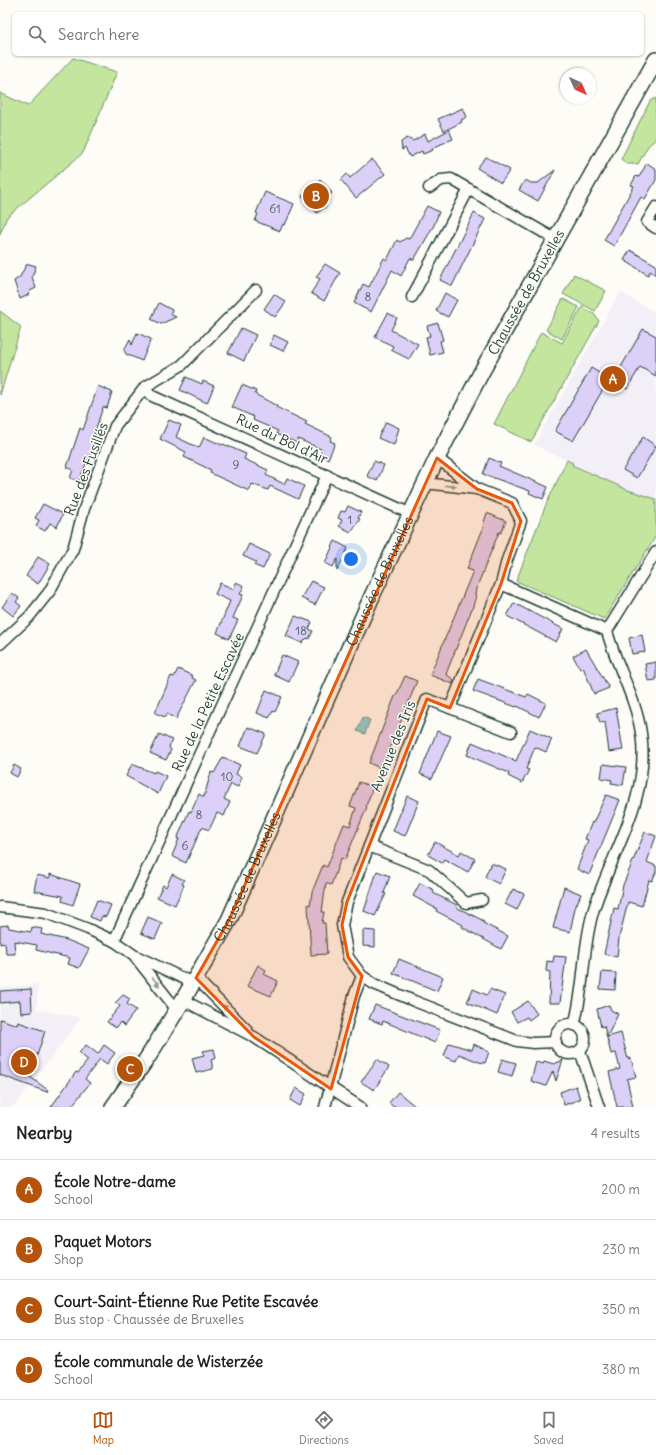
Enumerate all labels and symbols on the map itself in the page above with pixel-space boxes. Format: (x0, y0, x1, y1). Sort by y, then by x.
north arrow (560, 68, 596, 104)
pin: B (303, 181, 329, 211)
house number: 61 (269, 201, 281, 216)
street label: Chaussée de Bruxelles (484, 226, 568, 358)
house number: 8 (365, 289, 372, 304)
pin: A (600, 364, 626, 394)
street label: Rue du Bol d'Air (233, 410, 331, 468)
street label: Rue des Fusillés (60, 420, 112, 518)
house number: 9 (233, 457, 240, 472)
one-way arrow (444, 483, 457, 489)
house number: 1 (348, 512, 352, 527)
street label: Chaussée de Bruxelles (342, 513, 417, 649)
your location (341, 549, 361, 569)
house number: 18 (295, 623, 307, 638)
street label: Rue de la Petite Escavée (168, 630, 248, 774)
street label: Avenue des Iris (367, 698, 419, 794)
house number: 10 (221, 769, 233, 784)
house number: 8 (196, 807, 203, 822)
street label: Chaussée de Bruxelles (209, 809, 285, 945)
house number: 6 (182, 838, 189, 853)
one-way arrow (151, 977, 160, 988)
one-way arrow (222, 1004, 232, 1014)
pin: D (11, 1047, 37, 1077)
pin: C (117, 1054, 143, 1084)

